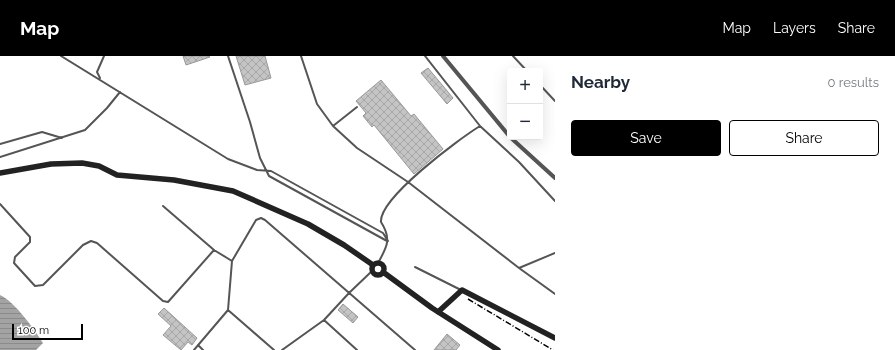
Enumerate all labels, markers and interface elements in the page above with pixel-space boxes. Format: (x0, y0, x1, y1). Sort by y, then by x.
text: Map (20, 17, 59, 39)
text: Map (723, 20, 751, 36)
text: Layers (773, 20, 816, 36)
text: Share (838, 20, 875, 36)
map controls (507, 68, 543, 140)
button: + (507, 68, 543, 104)
text: Nearby (571, 72, 630, 92)
text: 0 results (828, 75, 879, 90)
button: − (507, 104, 543, 140)
button: Save (571, 120, 721, 156)
button: Share (729, 120, 879, 156)
scale bar (12, 322, 83, 341)
text: 100 m (18, 324, 49, 337)

